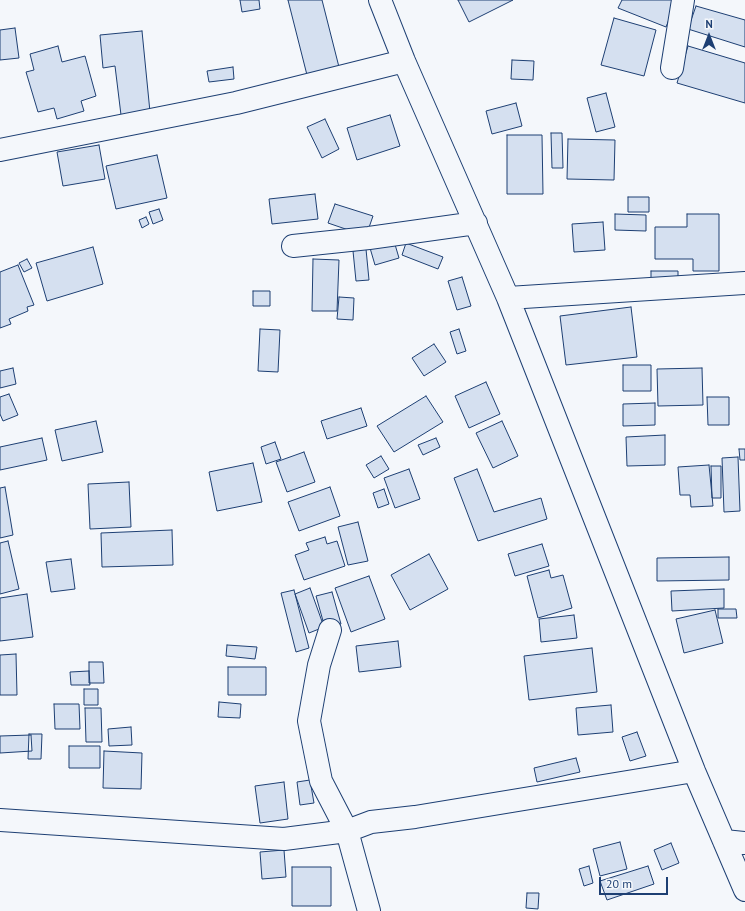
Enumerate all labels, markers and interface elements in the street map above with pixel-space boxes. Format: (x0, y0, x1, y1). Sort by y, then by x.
north arrow (689, 16, 729, 56)
text: N (705, 17, 713, 31)
scale bar (601, 869, 670, 895)
text: 20 m (606, 876, 632, 891)

